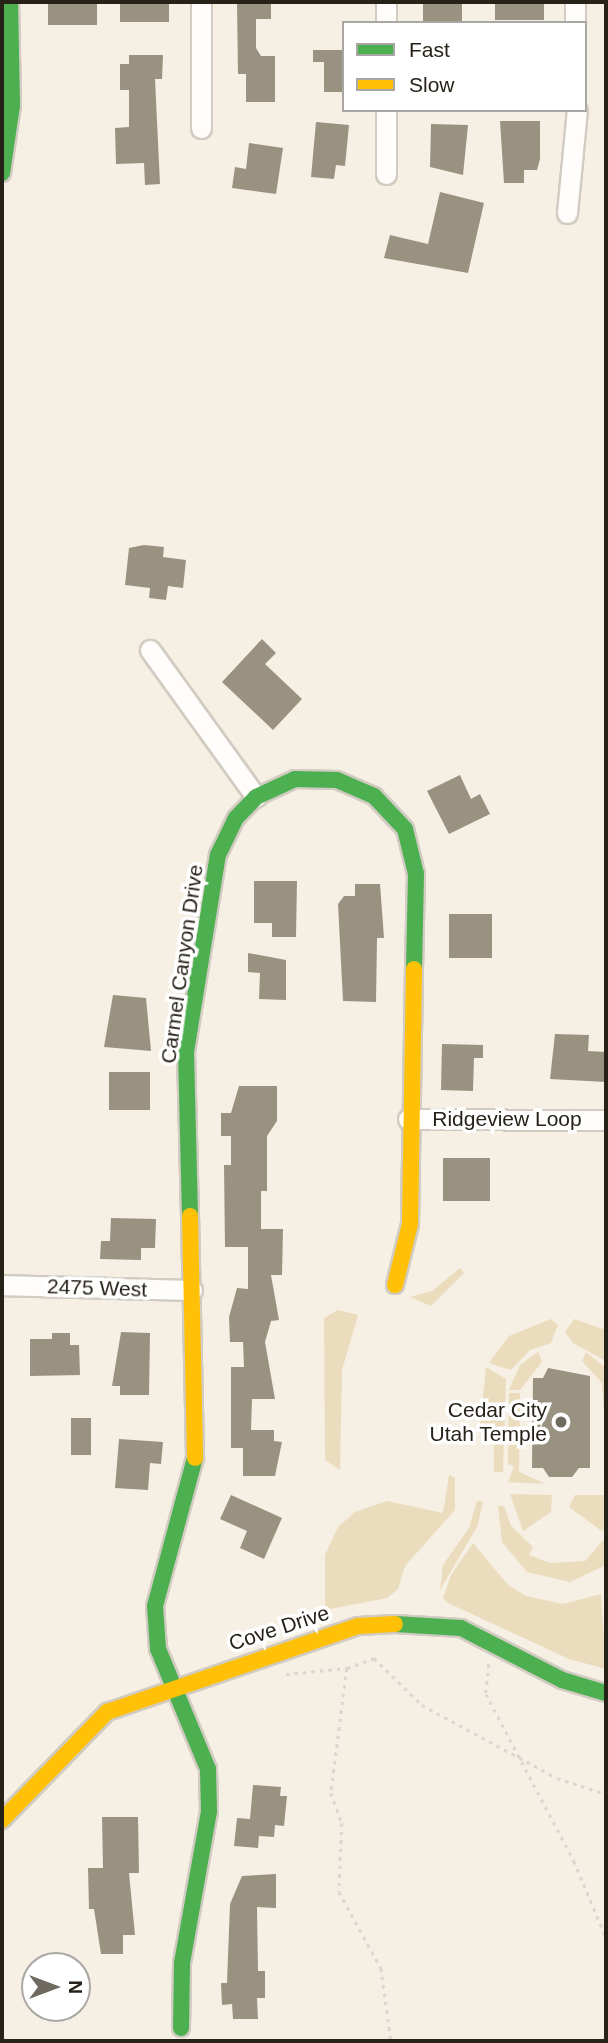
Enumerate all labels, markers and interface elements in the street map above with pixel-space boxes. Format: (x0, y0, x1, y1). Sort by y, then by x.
legend (342, 21, 587, 112)
text: Fast (409, 38, 450, 61)
text: Slow (409, 73, 455, 96)
street label: Carmel Canyon Drive (156, 863, 208, 1065)
street label: Ridgeview Loop (432, 1106, 582, 1132)
street label: 2475 West (47, 1274, 147, 1302)
place label: Cedar City Utah Temple (429, 1397, 547, 1447)
marker: Cedar City Utah Temple (553, 1414, 569, 1430)
street label: Cove Drive (226, 1600, 332, 1656)
north arrow (21, 1952, 91, 2022)
text: N (65, 1980, 86, 1994)

